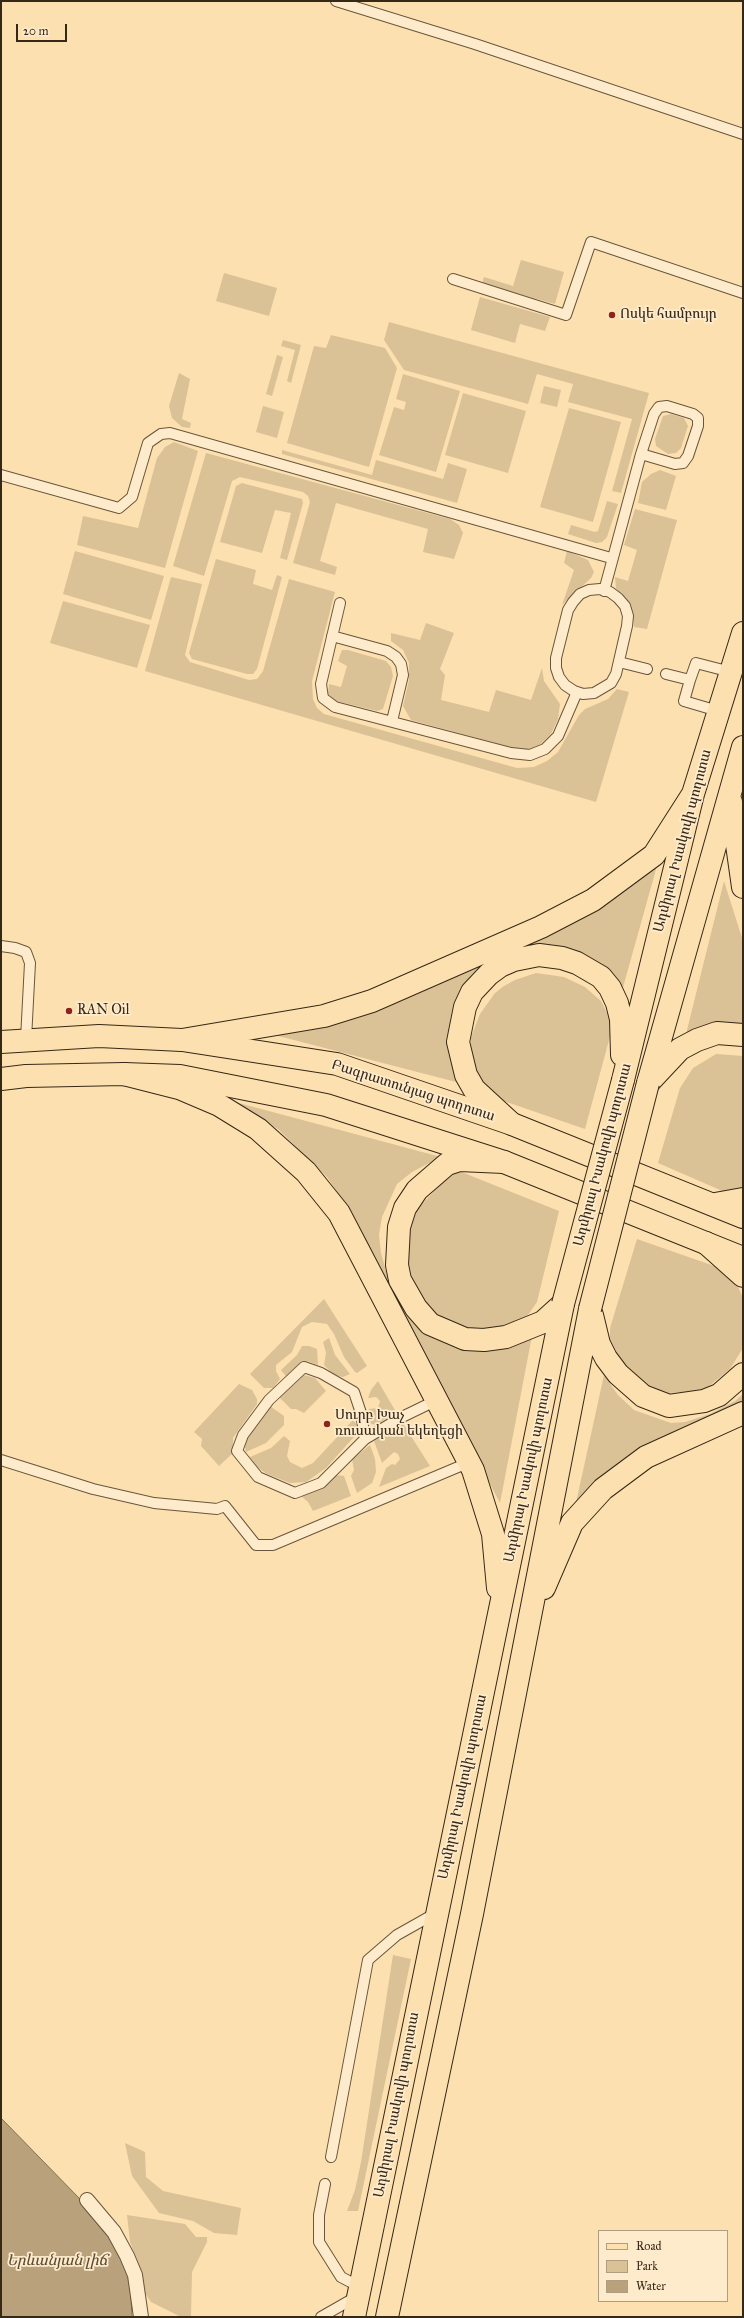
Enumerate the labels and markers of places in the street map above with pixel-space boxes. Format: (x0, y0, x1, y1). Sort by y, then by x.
place label: Ոսկե համբույր (620, 307, 717, 323)
marker: Ոսկե համբույր (607, 310, 617, 320)
place label: RAN Oil (77, 1003, 129, 1019)
marker: RAN Oil (64, 1006, 74, 1016)
place label: Սուրբ Խաչ ռուսական եկեղեցի (335, 1408, 463, 1440)
marker: Սուրբ Խաչ ռուսական եկեղեցի (322, 1419, 332, 1429)

